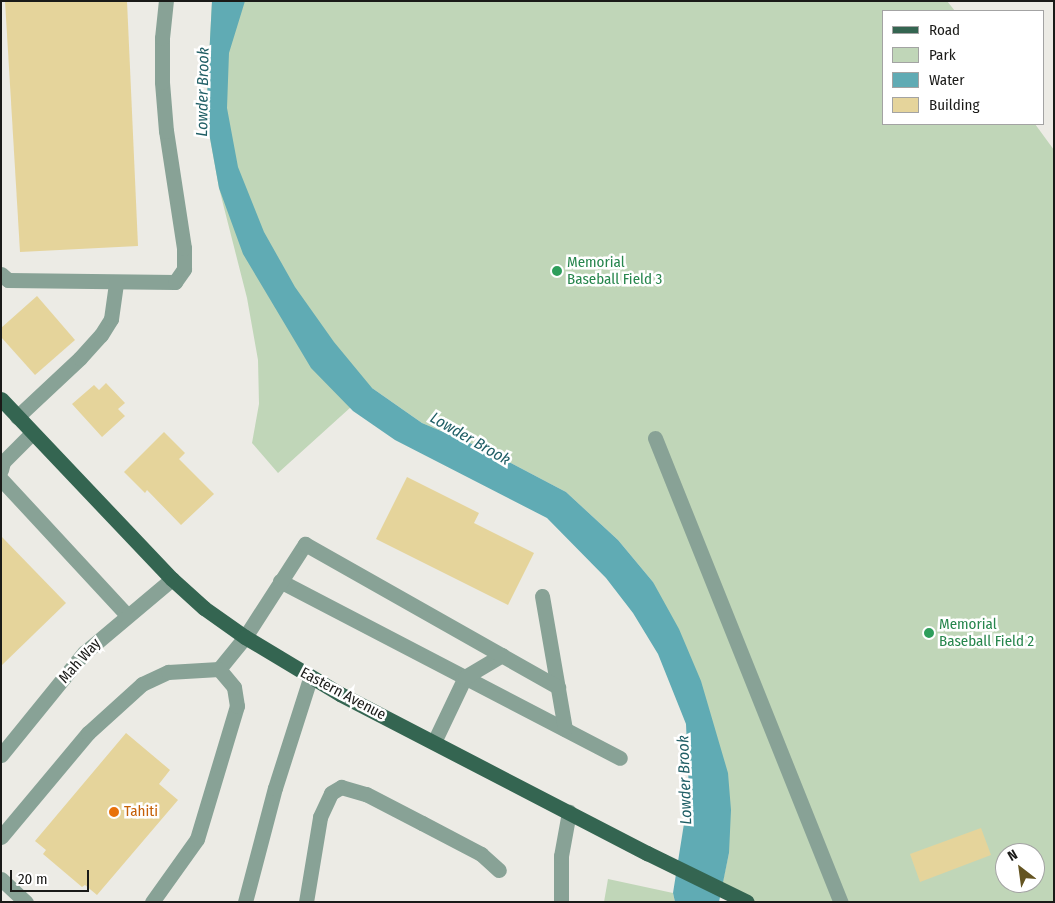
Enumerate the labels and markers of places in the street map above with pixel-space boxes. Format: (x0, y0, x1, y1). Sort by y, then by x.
place label: Memorial Baseball Field 3 (567, 253, 662, 288)
marker: Memorial Baseball Field 3 (551, 265, 563, 277)
place label: Memorial Baseball Field 2 (939, 615, 1034, 650)
marker: Memorial Baseball Field 2 (923, 627, 935, 639)
place label: Tahiti (124, 803, 158, 821)
marker: Tahiti (108, 806, 120, 818)

